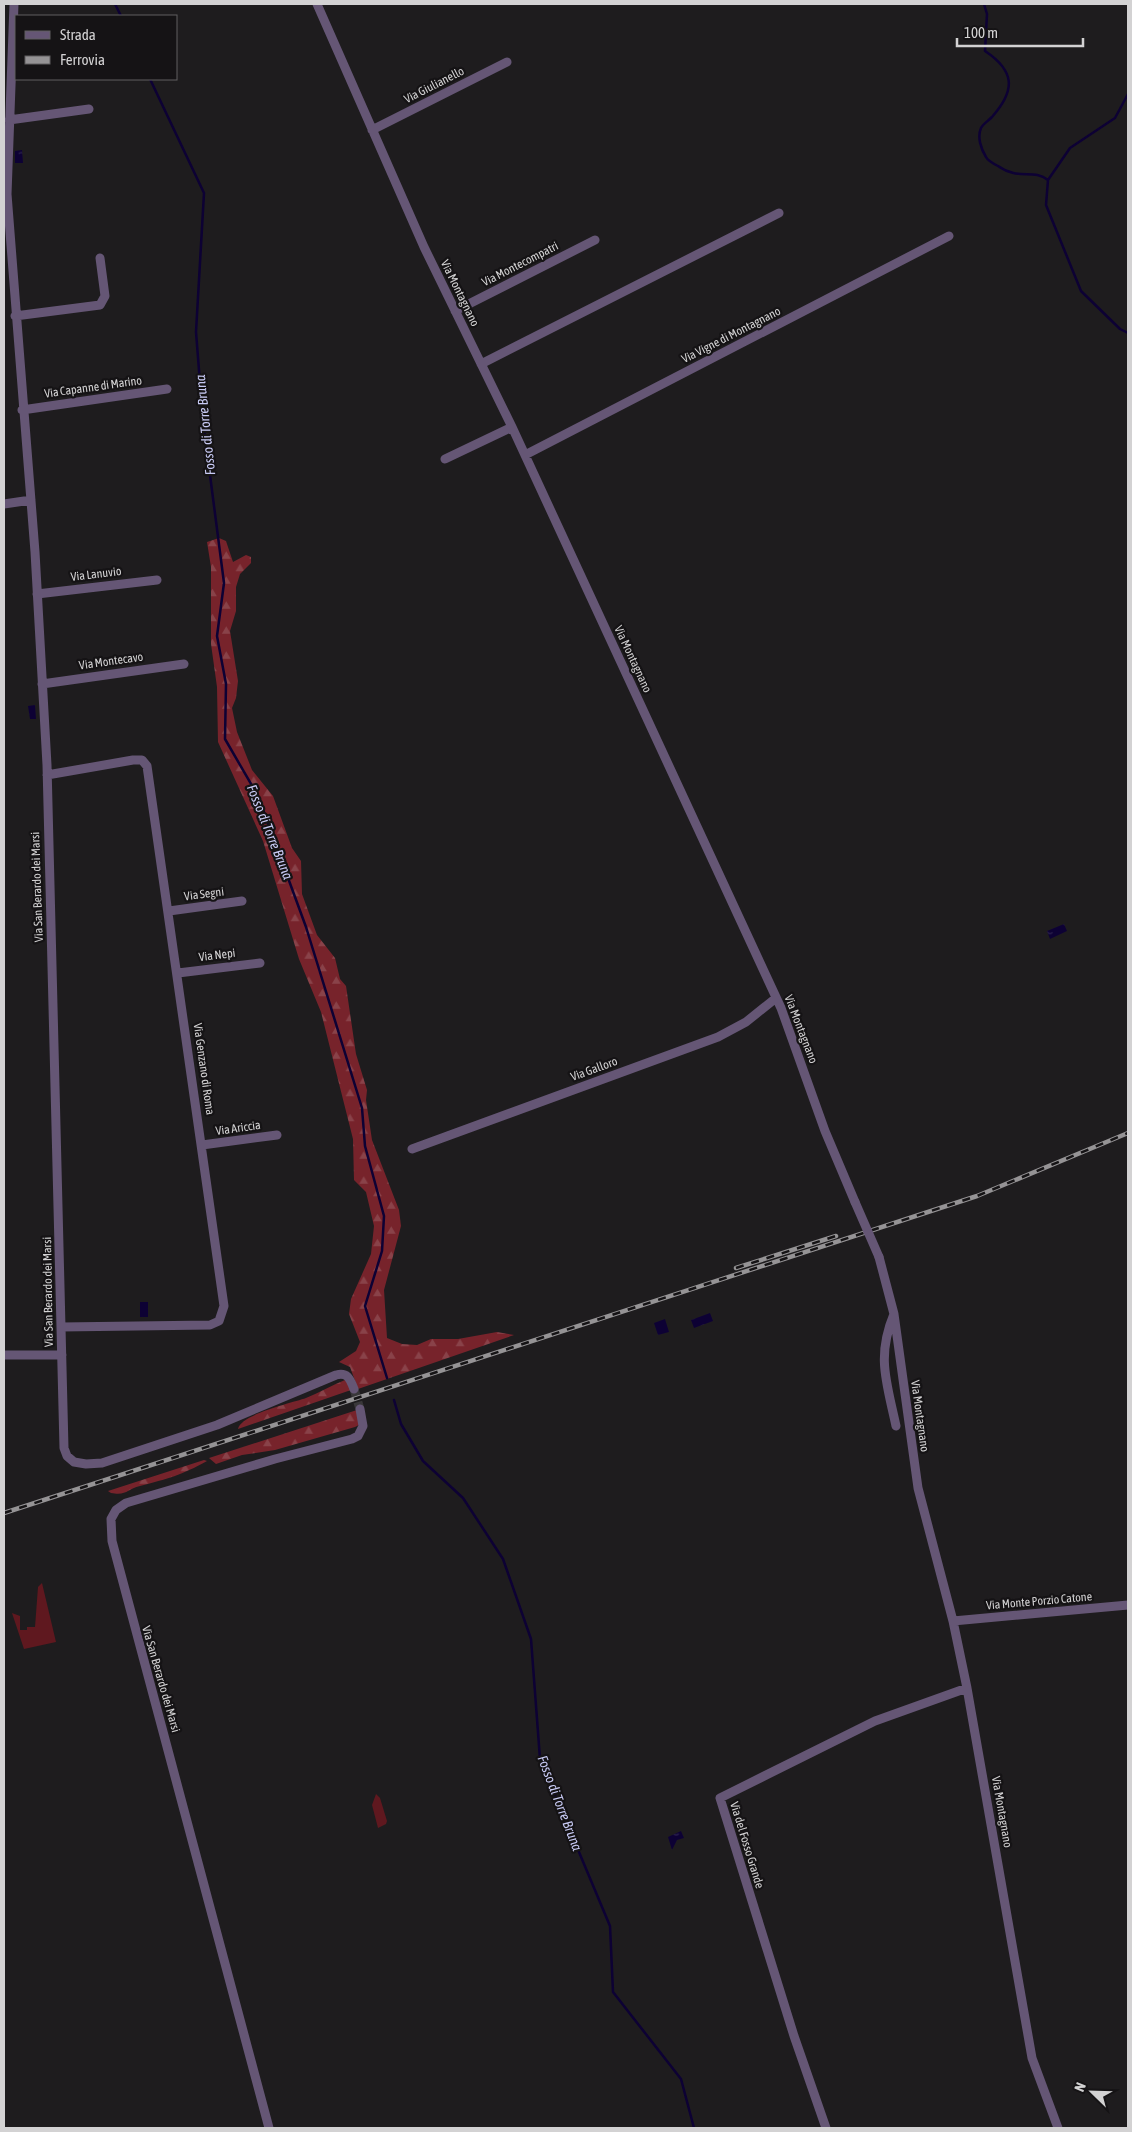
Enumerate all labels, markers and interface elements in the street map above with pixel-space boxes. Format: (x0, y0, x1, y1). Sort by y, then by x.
legend (15, 15, 178, 80)
scale bar (957, 15, 1083, 47)
text: 100 m (964, 24, 998, 41)
text: Strada (60, 26, 96, 43)
text: Ferrovia (60, 51, 105, 68)
street label: Via Giulianello (402, 64, 467, 106)
street label: Via Montecompatri (479, 239, 561, 289)
street label: Via Montagnano (438, 257, 482, 329)
street label: Via Vigne di Montagnano (679, 304, 783, 366)
street label: Via Capanne di Marino (43, 373, 143, 401)
water label: Fosso di Torre Bruna (192, 373, 218, 476)
street label: Via Lanuvio (70, 564, 123, 584)
street label: Via Montagnano (611, 623, 655, 695)
street label: Via Montecavo (78, 650, 144, 672)
water label: Fosso di Torre Bruna (244, 782, 297, 882)
street label: Via San Berardo dei Marsi (28, 832, 46, 942)
street label: Via Segni (183, 885, 225, 903)
street label: Via Nepi (198, 946, 236, 964)
street label: Via Montagnano (781, 993, 821, 1066)
street label: Via Genzano di Roma (191, 1022, 217, 1116)
street label: Via Galloro (569, 1054, 620, 1084)
street label: Via Ariccia (215, 1118, 261, 1138)
street label: Via San Berardo dei Marsi (40, 1237, 56, 1347)
street label: Via Montagnano (908, 1379, 932, 1453)
street label: Via Monte Porzio Catone (985, 1589, 1093, 1613)
street label: Via San Berardo dei Marsi (139, 1624, 183, 1734)
water label: Fosso di Torre Bruna (534, 1753, 586, 1853)
street label: Via Montagnano (989, 1775, 1015, 1849)
street label: Via del Fosso Grande (727, 1800, 767, 1890)
north arrow (1067, 2067, 1117, 2117)
text: N (1071, 2080, 1089, 2094)

